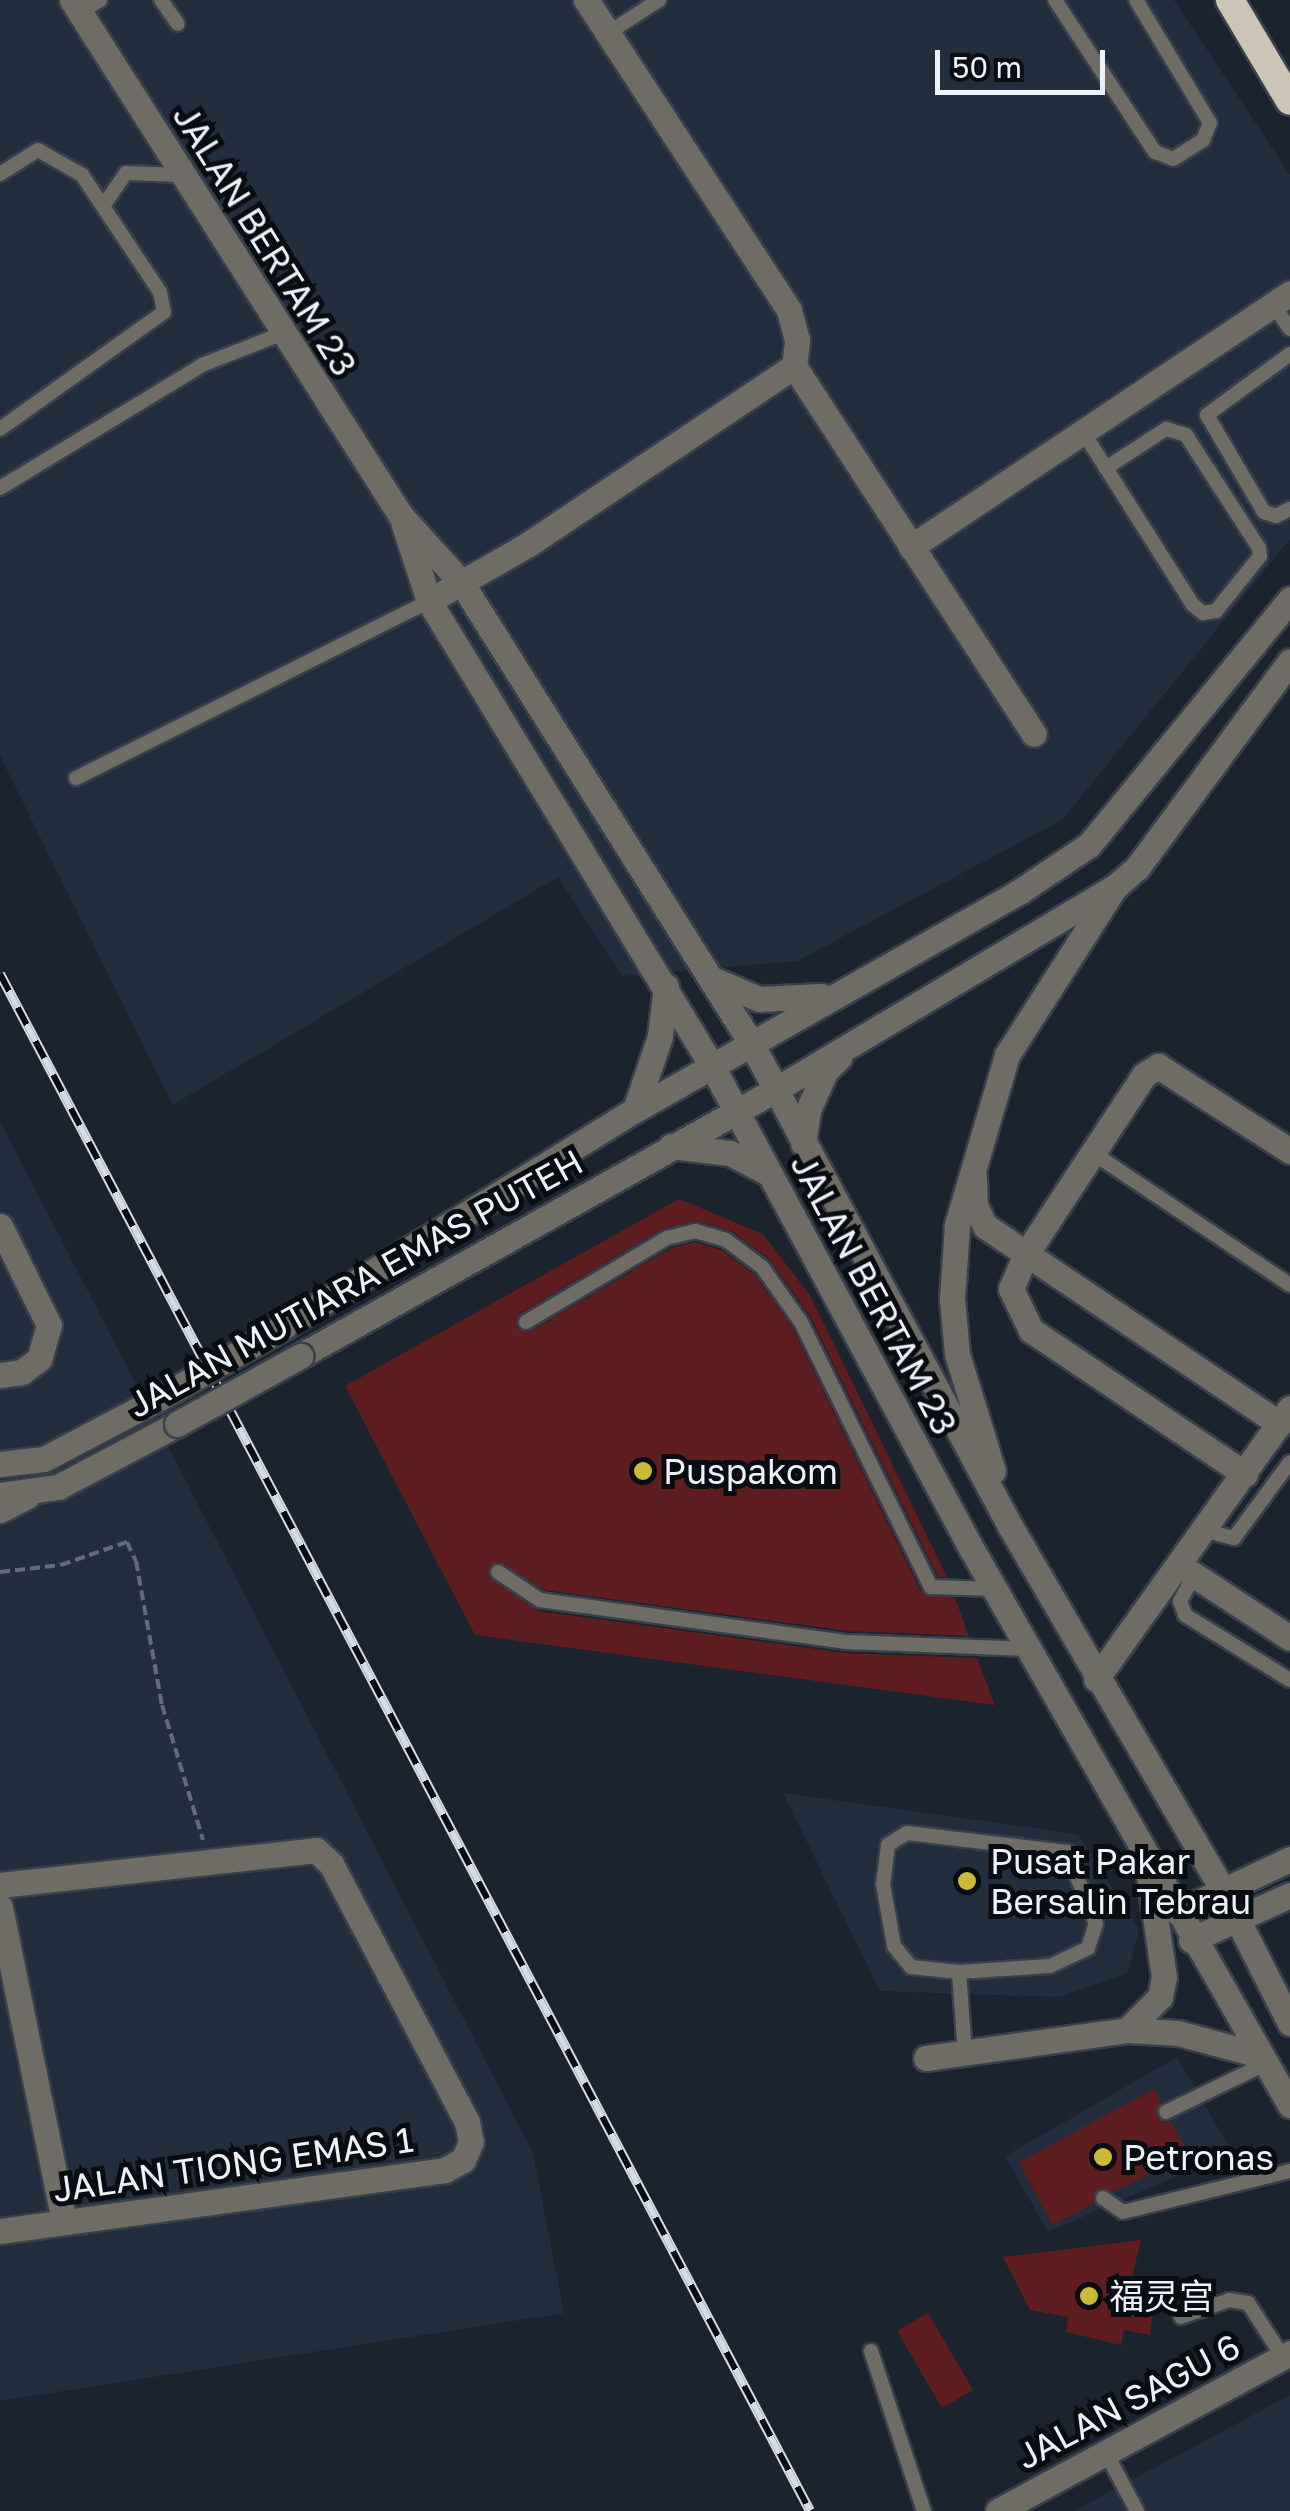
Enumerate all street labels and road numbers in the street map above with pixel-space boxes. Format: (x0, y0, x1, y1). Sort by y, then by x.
street label: JALAN BERTAM 23 (165, 97, 365, 383)
street label: JALAN MUTIARA EMAS PUTEH (120, 1140, 590, 1426)
street label: JALAN BERTAM 23 (782, 1146, 966, 1442)
street label: JALAN TIONG EMAS 1 (50, 2118, 416, 2210)
street label: JALAN SAGU 6 (1009, 2325, 1247, 2477)

